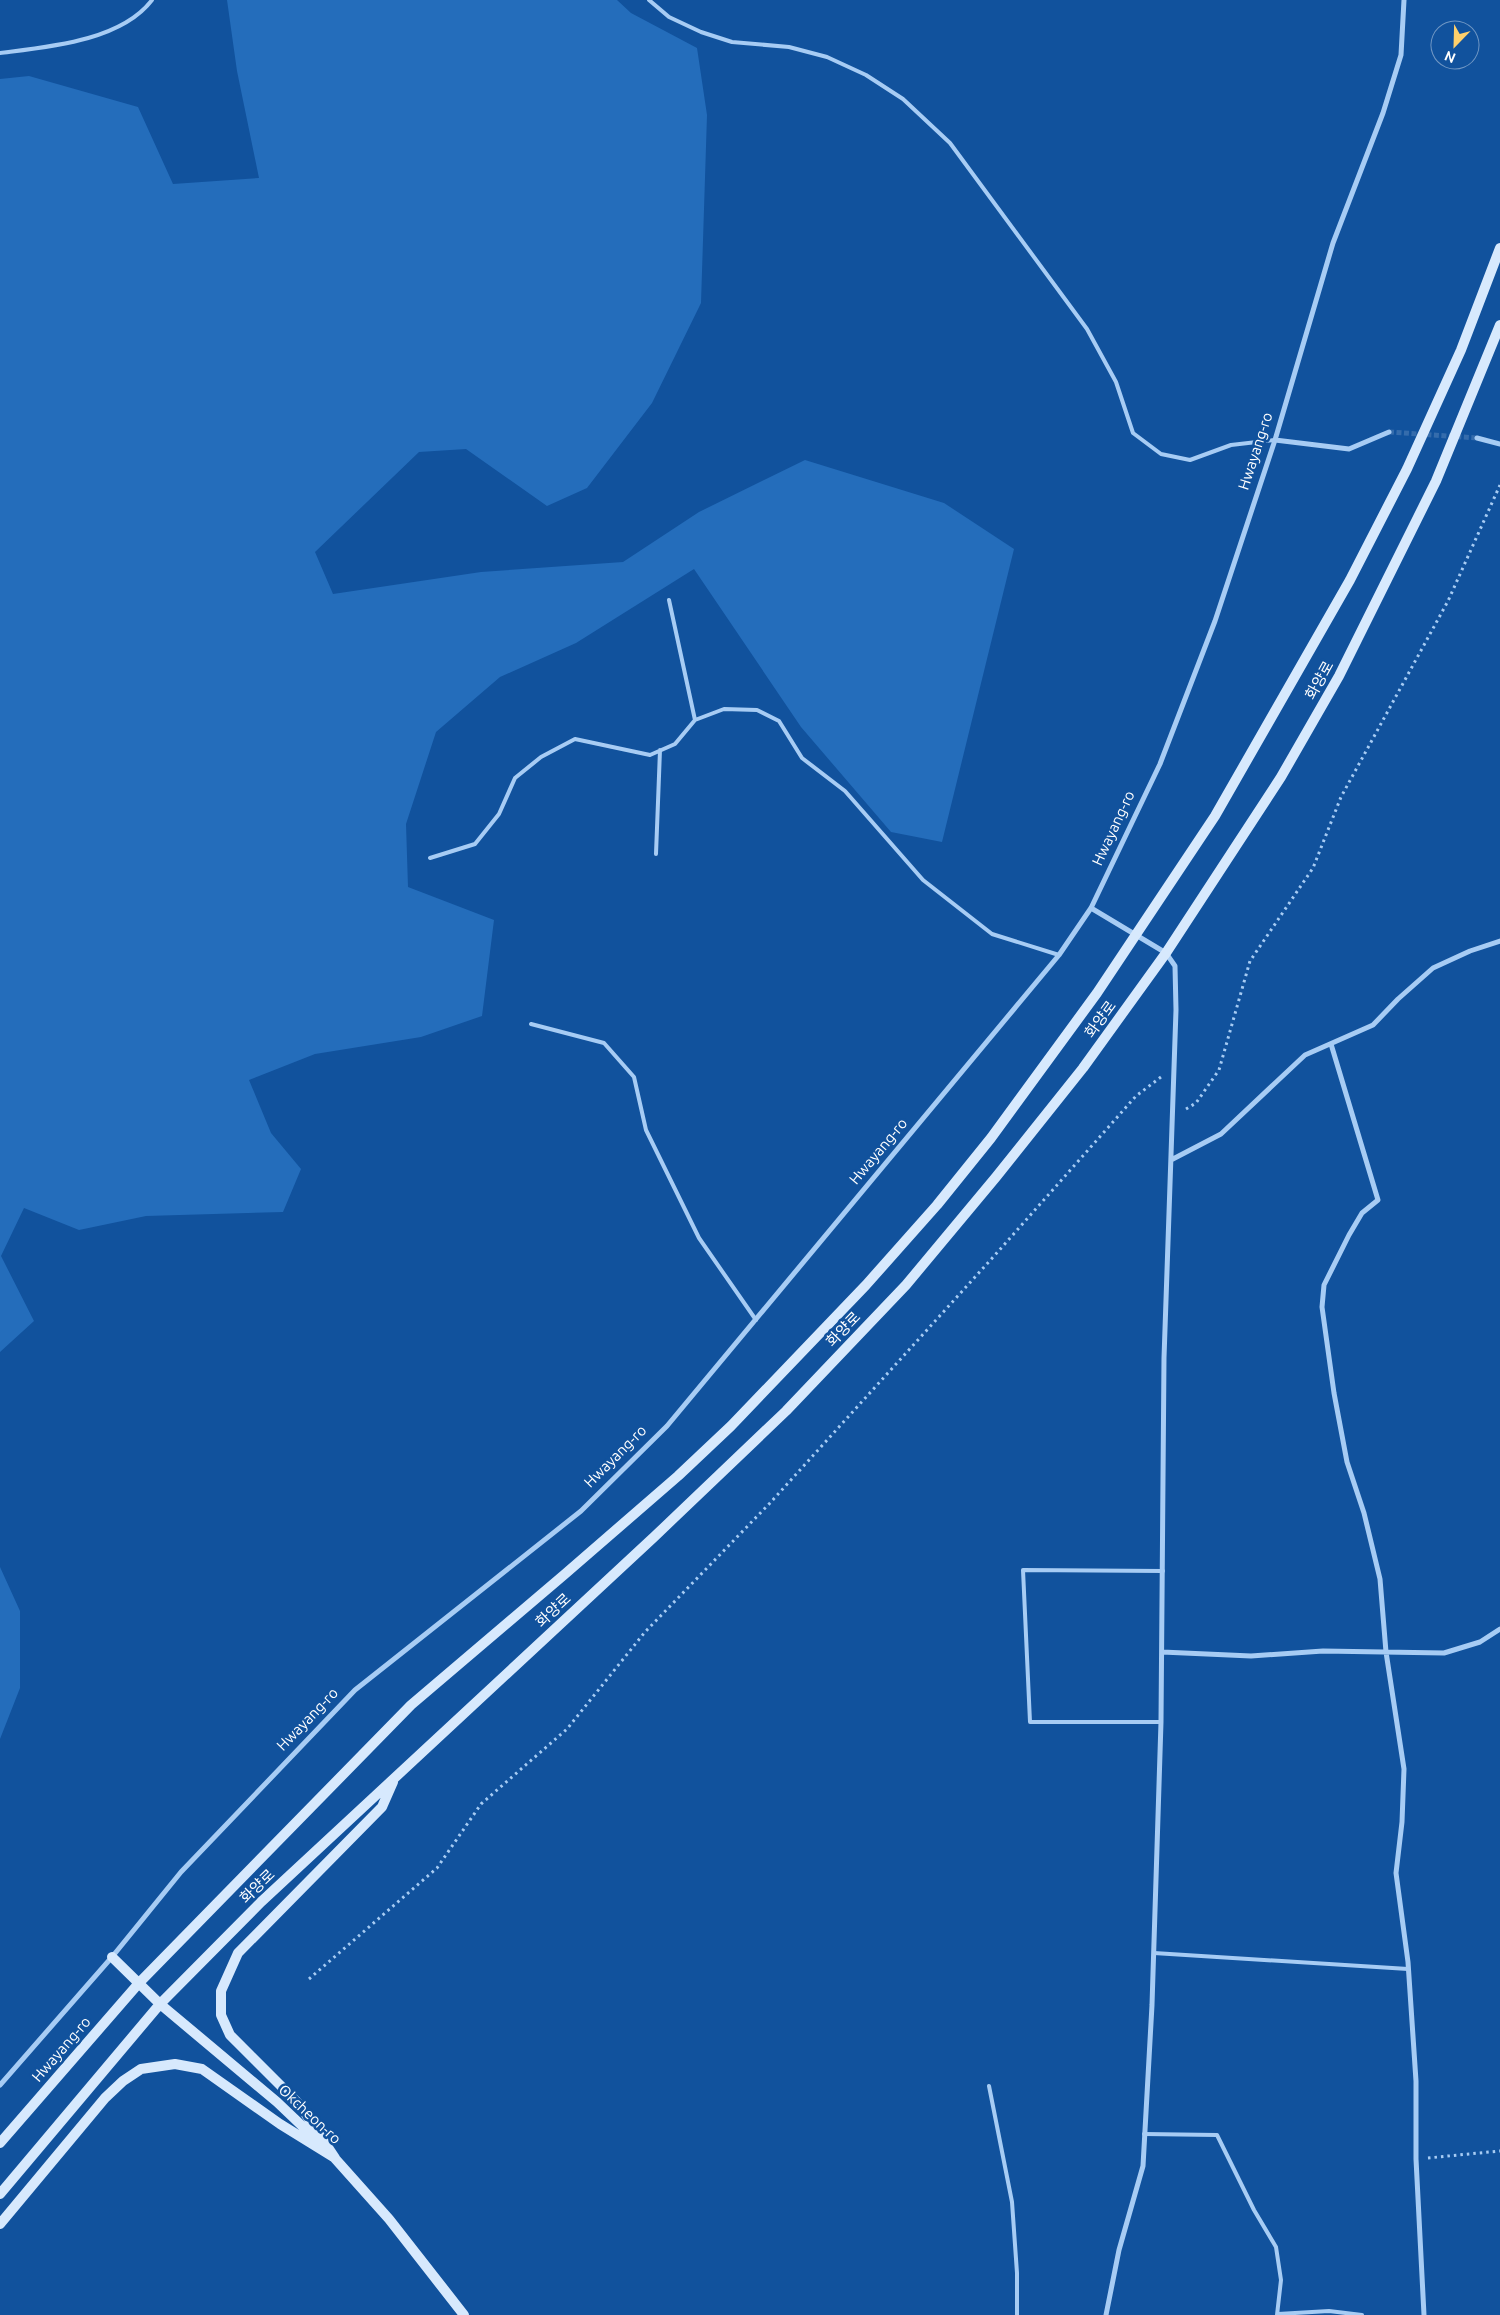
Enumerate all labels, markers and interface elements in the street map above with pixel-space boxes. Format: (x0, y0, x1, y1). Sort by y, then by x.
north arrow (1430, 20, 1480, 70)
text: N (1442, 48, 1458, 66)
street label: Hwayang-ro (1234, 410, 1276, 492)
street label: 화양로 (1302, 658, 1336, 702)
street label: Hwayang-ro (1088, 788, 1138, 868)
street label: 화양로 (1081, 997, 1119, 1041)
street label: Hwayang-ro (846, 1115, 910, 1187)
street label: 화양로 (823, 1308, 863, 1350)
street label: Hwayang-ro (580, 1421, 650, 1491)
street label: 화양로 (532, 1590, 574, 1630)
street label: Hwayang-ro (273, 1684, 341, 1754)
street label: 화양로 (236, 1866, 278, 1906)
street label: Hwayang-ro (28, 2013, 94, 2085)
street label: Okcheon-ro (275, 2081, 345, 2147)

